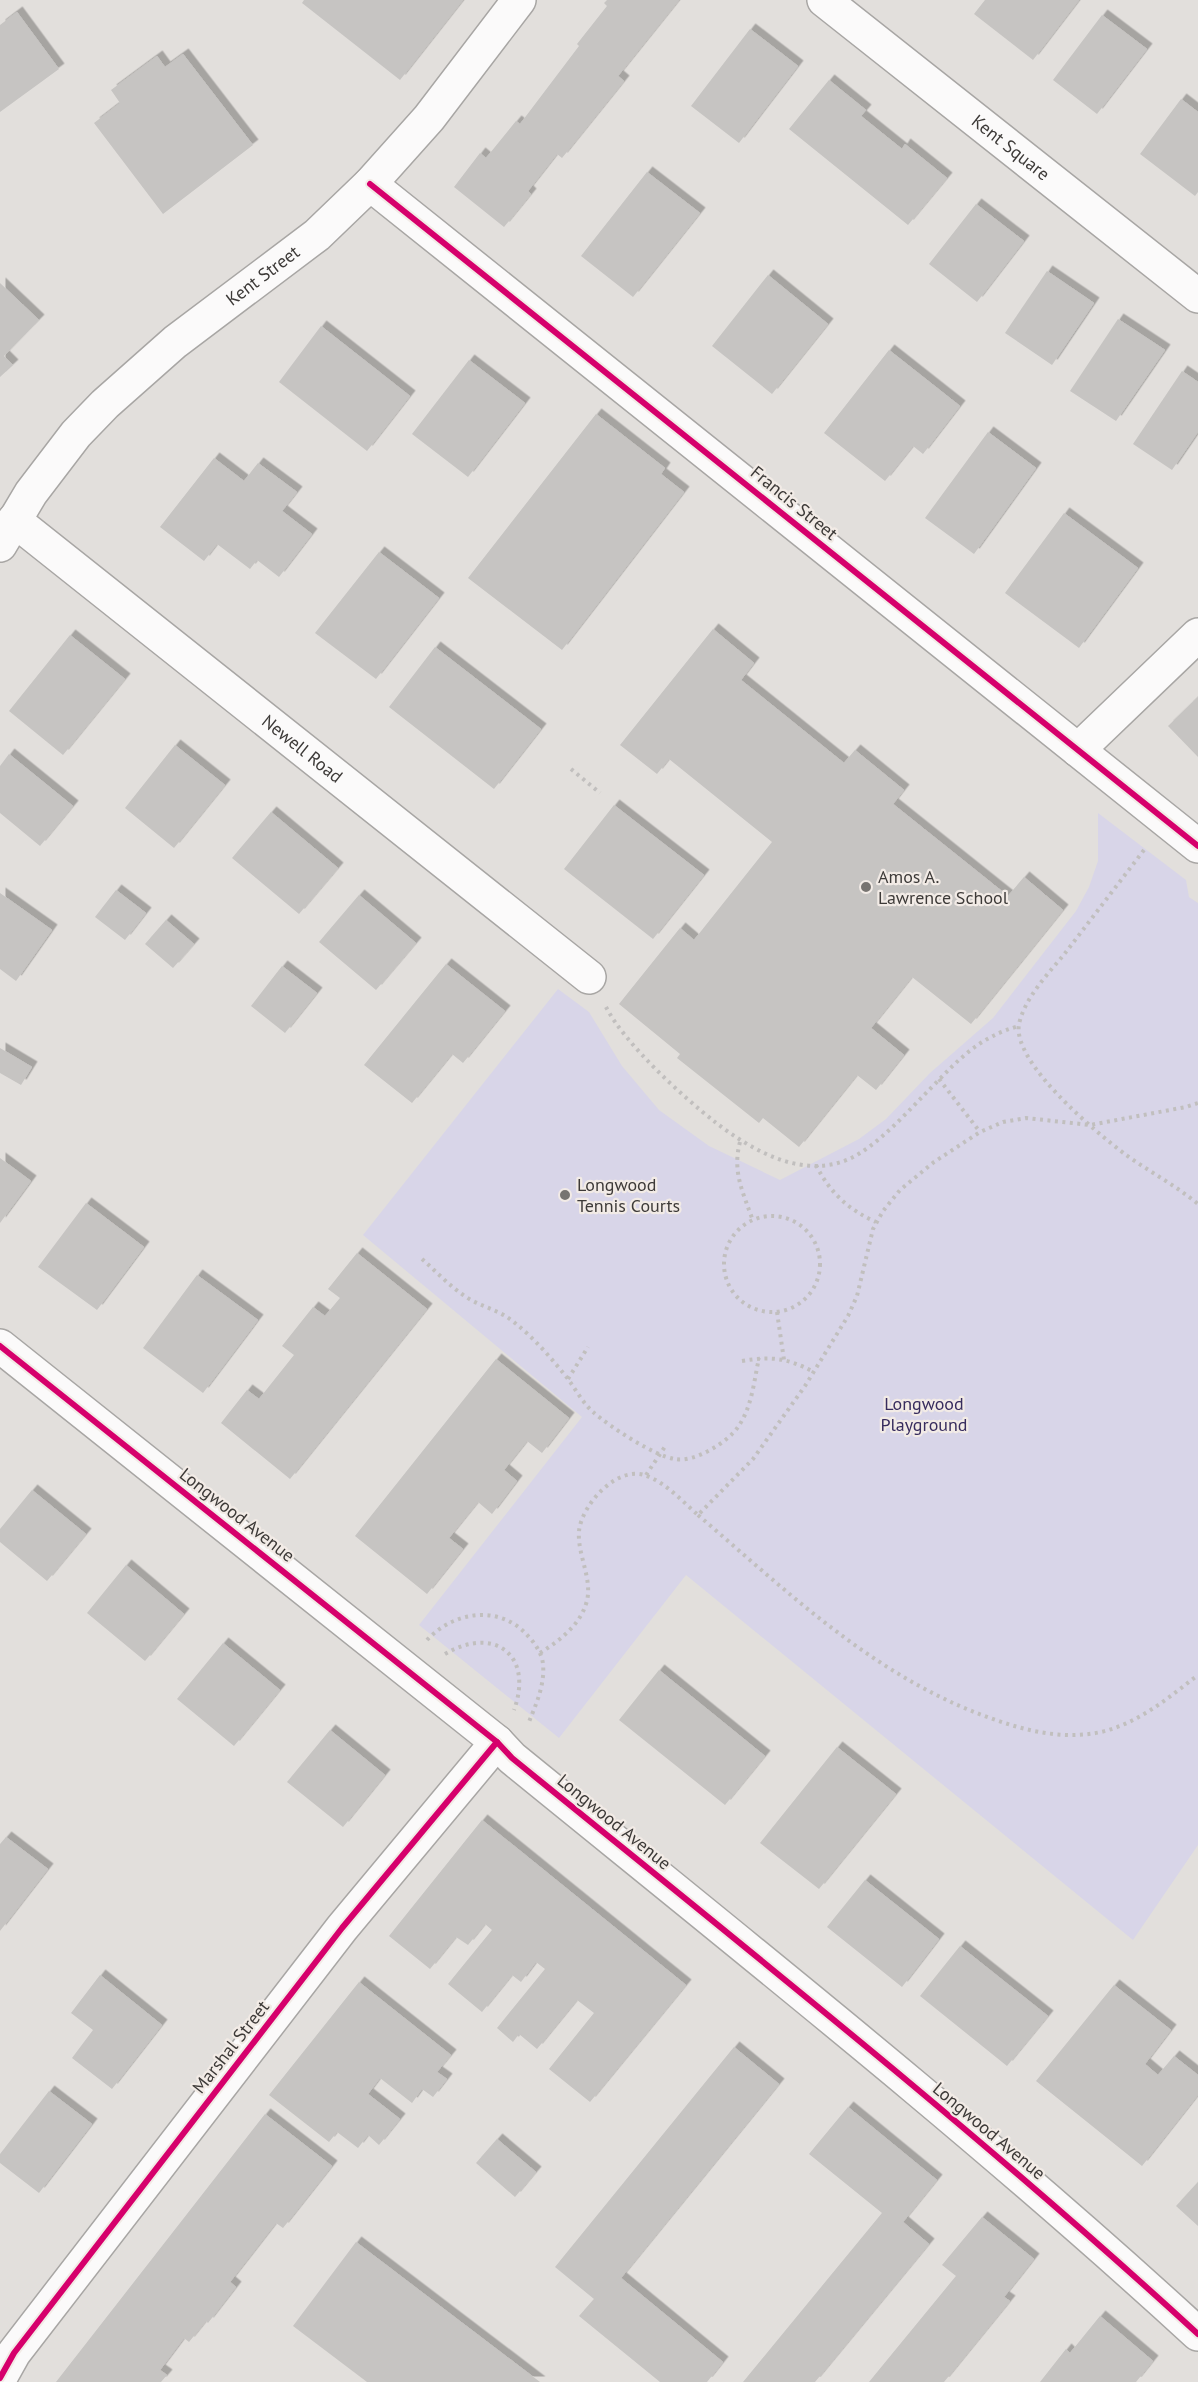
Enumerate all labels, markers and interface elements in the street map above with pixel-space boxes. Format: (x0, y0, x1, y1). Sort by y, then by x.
street label: Kent Square (967, 109, 1055, 185)
street label: Kent Street (221, 240, 304, 310)
street label: Francis Street (746, 460, 843, 545)
street label: Newell Road (257, 709, 347, 788)
place label: Amos A. Lawrence School (878, 865, 1009, 909)
marker: Amos A. Lawrence School (859, 880, 873, 894)
place label: Longwood Tennis Courts (577, 1173, 680, 1217)
marker: Longwood Tennis Courts (558, 1188, 572, 1202)
park label: Longwood Playground (880, 1392, 968, 1436)
street label: Longwood Avenue (175, 1462, 299, 1567)
street label: Longwood Avenue (553, 1769, 676, 1875)
street label: Marshal Street (187, 1996, 274, 2098)
street label: Longwood Avenue (928, 2077, 1050, 2184)

